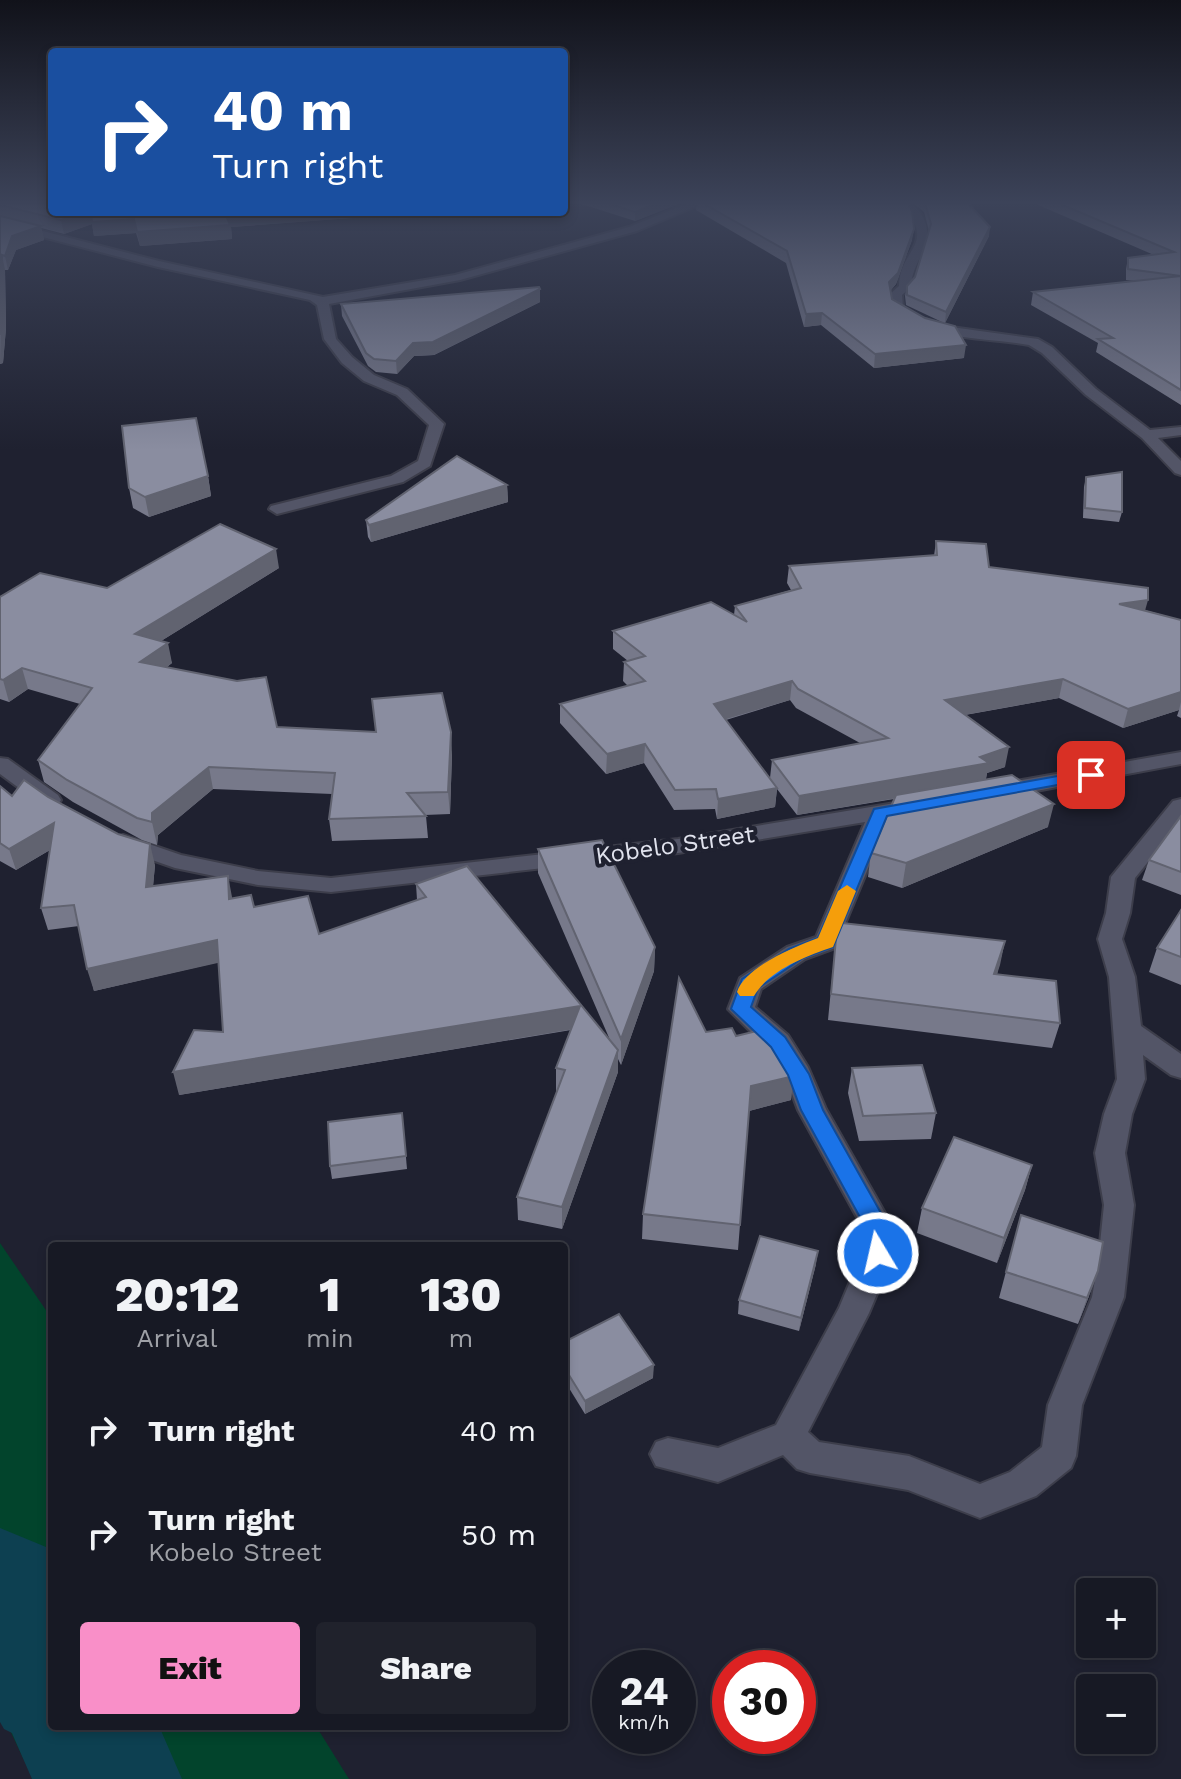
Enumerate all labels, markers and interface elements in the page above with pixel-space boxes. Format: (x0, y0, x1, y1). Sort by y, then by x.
text: 40 m (212, 78, 353, 144)
icon: right (80, 80, 184, 184)
text: Turn right (212, 145, 383, 187)
pin (1057, 741, 1125, 809)
icon: arrive (1069, 753, 1113, 797)
street label: Kobelo Street (594, 820, 756, 870)
position arrow (836, 1211, 920, 1295)
text: 20:12 (114, 1266, 239, 1323)
text: 1 (319, 1266, 341, 1323)
text: 130 (420, 1266, 502, 1323)
text: Arrival (136, 1323, 218, 1353)
text: min (306, 1323, 354, 1353)
text: m (448, 1323, 473, 1353)
icon: right (80, 1408, 124, 1452)
text: Turn right (148, 1413, 294, 1448)
text: 40 m (460, 1413, 536, 1448)
text: Turn right (148, 1502, 294, 1537)
icon: right (80, 1512, 124, 1556)
text: 50 m (461, 1517, 536, 1552)
text: Kobelo Street (148, 1537, 322, 1567)
map controls (1076, 1578, 1156, 1754)
button: + (1076, 1578, 1156, 1658)
button: Exit (80, 1622, 300, 1714)
button: Share (316, 1622, 536, 1714)
speed limit sign: 30 (712, 1650, 816, 1754)
text: 24 (619, 1668, 669, 1715)
button: − (1076, 1674, 1156, 1754)
text: km/h (618, 1710, 670, 1734)

